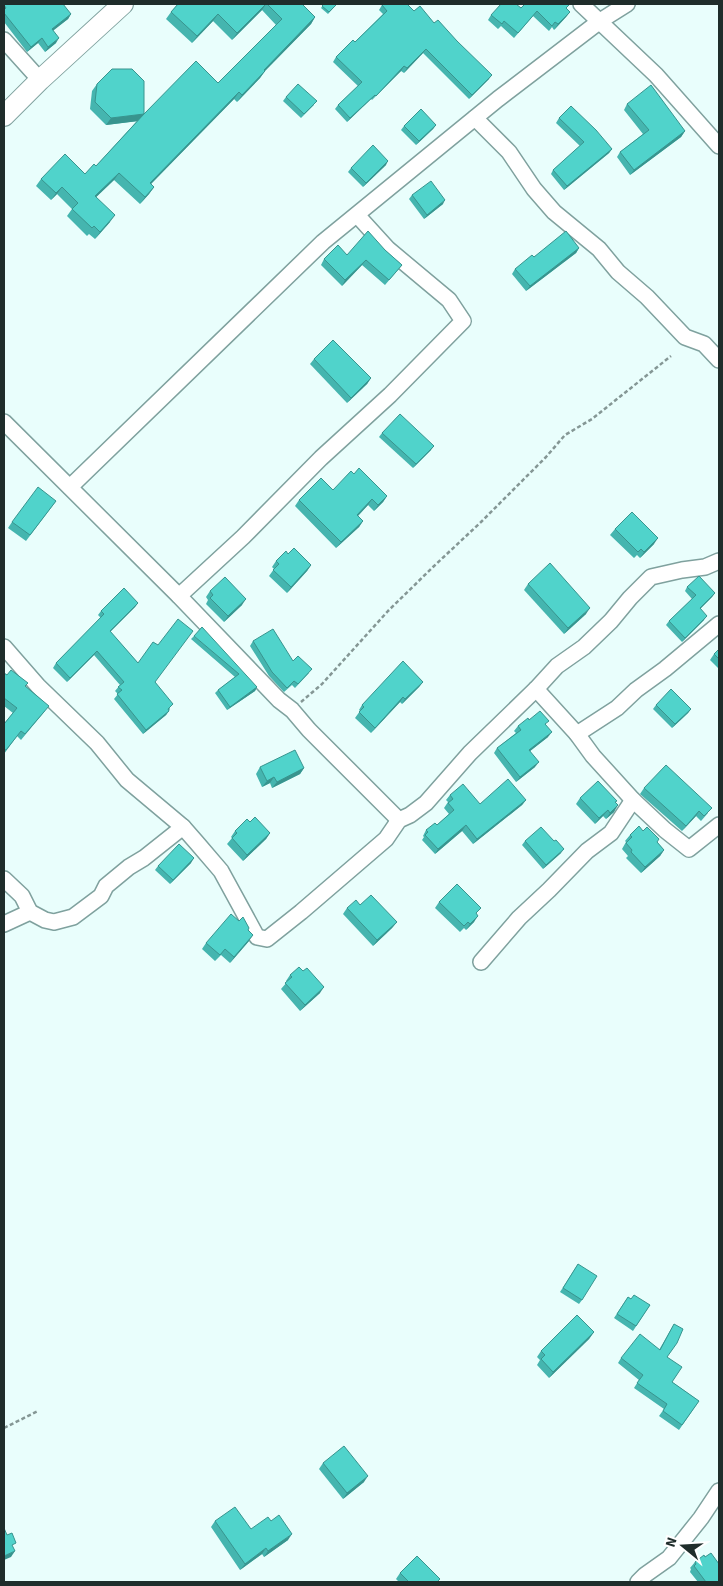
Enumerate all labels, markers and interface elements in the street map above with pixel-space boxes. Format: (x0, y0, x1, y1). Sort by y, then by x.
north arrow (658, 1521, 708, 1571)
text: N (661, 1535, 683, 1550)

